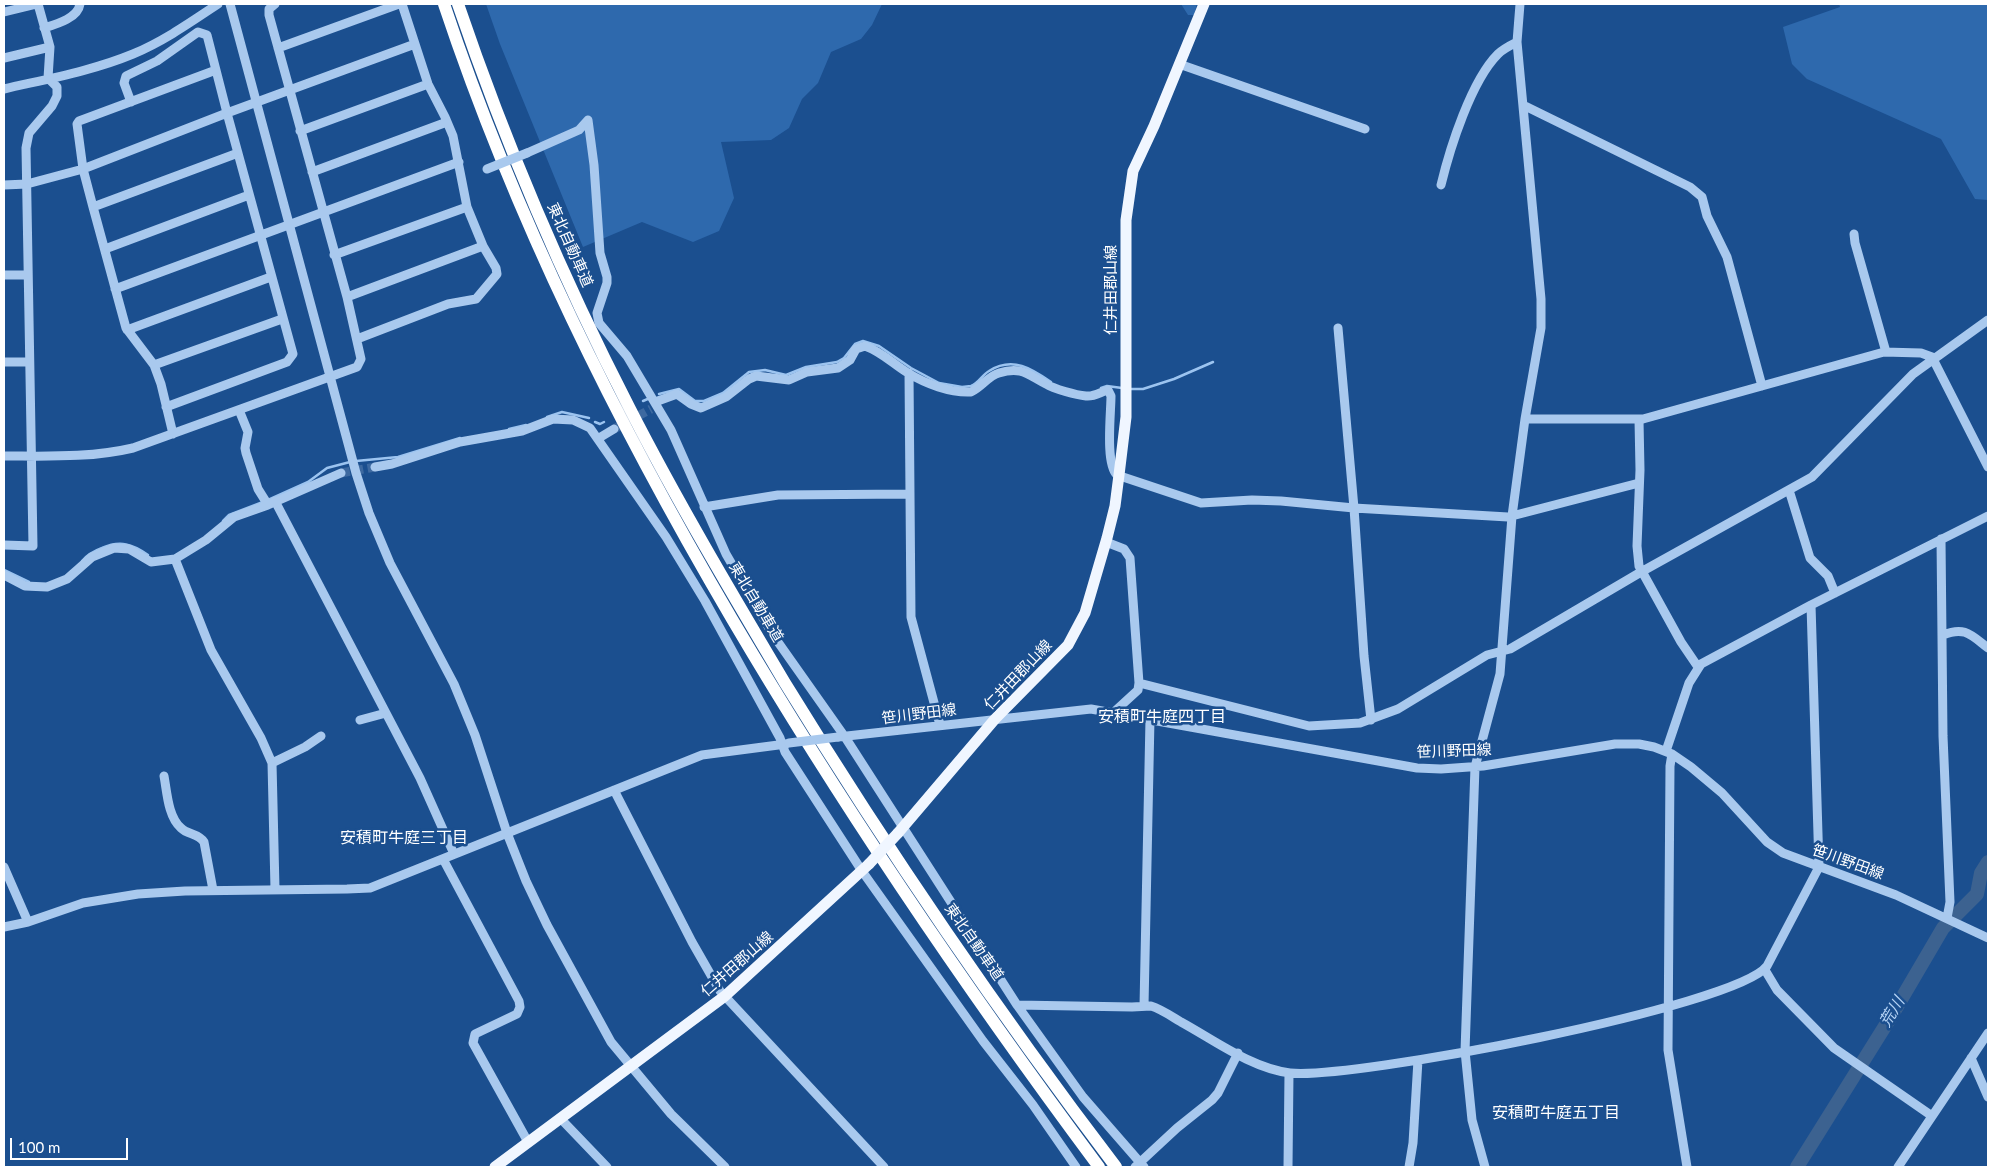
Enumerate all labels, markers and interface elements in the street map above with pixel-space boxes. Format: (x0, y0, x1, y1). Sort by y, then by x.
street label: 東北自動車道 (543, 200, 597, 290)
street label: 仁井田郡山線 (1102, 245, 1120, 335)
street label: 東北自動車道 (725, 559, 787, 645)
street label: 仁井田郡山線 (980, 636, 1056, 714)
street label: 笹川野田線 (881, 700, 957, 728)
district label: 安積町牛庭四丁目 (1098, 707, 1226, 727)
street label: 笹川野田線 (1416, 741, 1492, 761)
district label: 安積町牛庭三丁目 (340, 828, 468, 848)
street label: 笹川野田線 (1810, 841, 1886, 883)
street label: 東北自動車道 (941, 900, 1007, 984)
street label: 仁井田郡山線 (697, 928, 777, 1000)
water label: 荒川 (1876, 993, 1908, 1031)
district label: 安積町牛庭五丁目 (1492, 1103, 1620, 1123)
scale bar (12, 1128, 130, 1160)
text: 100 m (18, 1138, 60, 1156)

